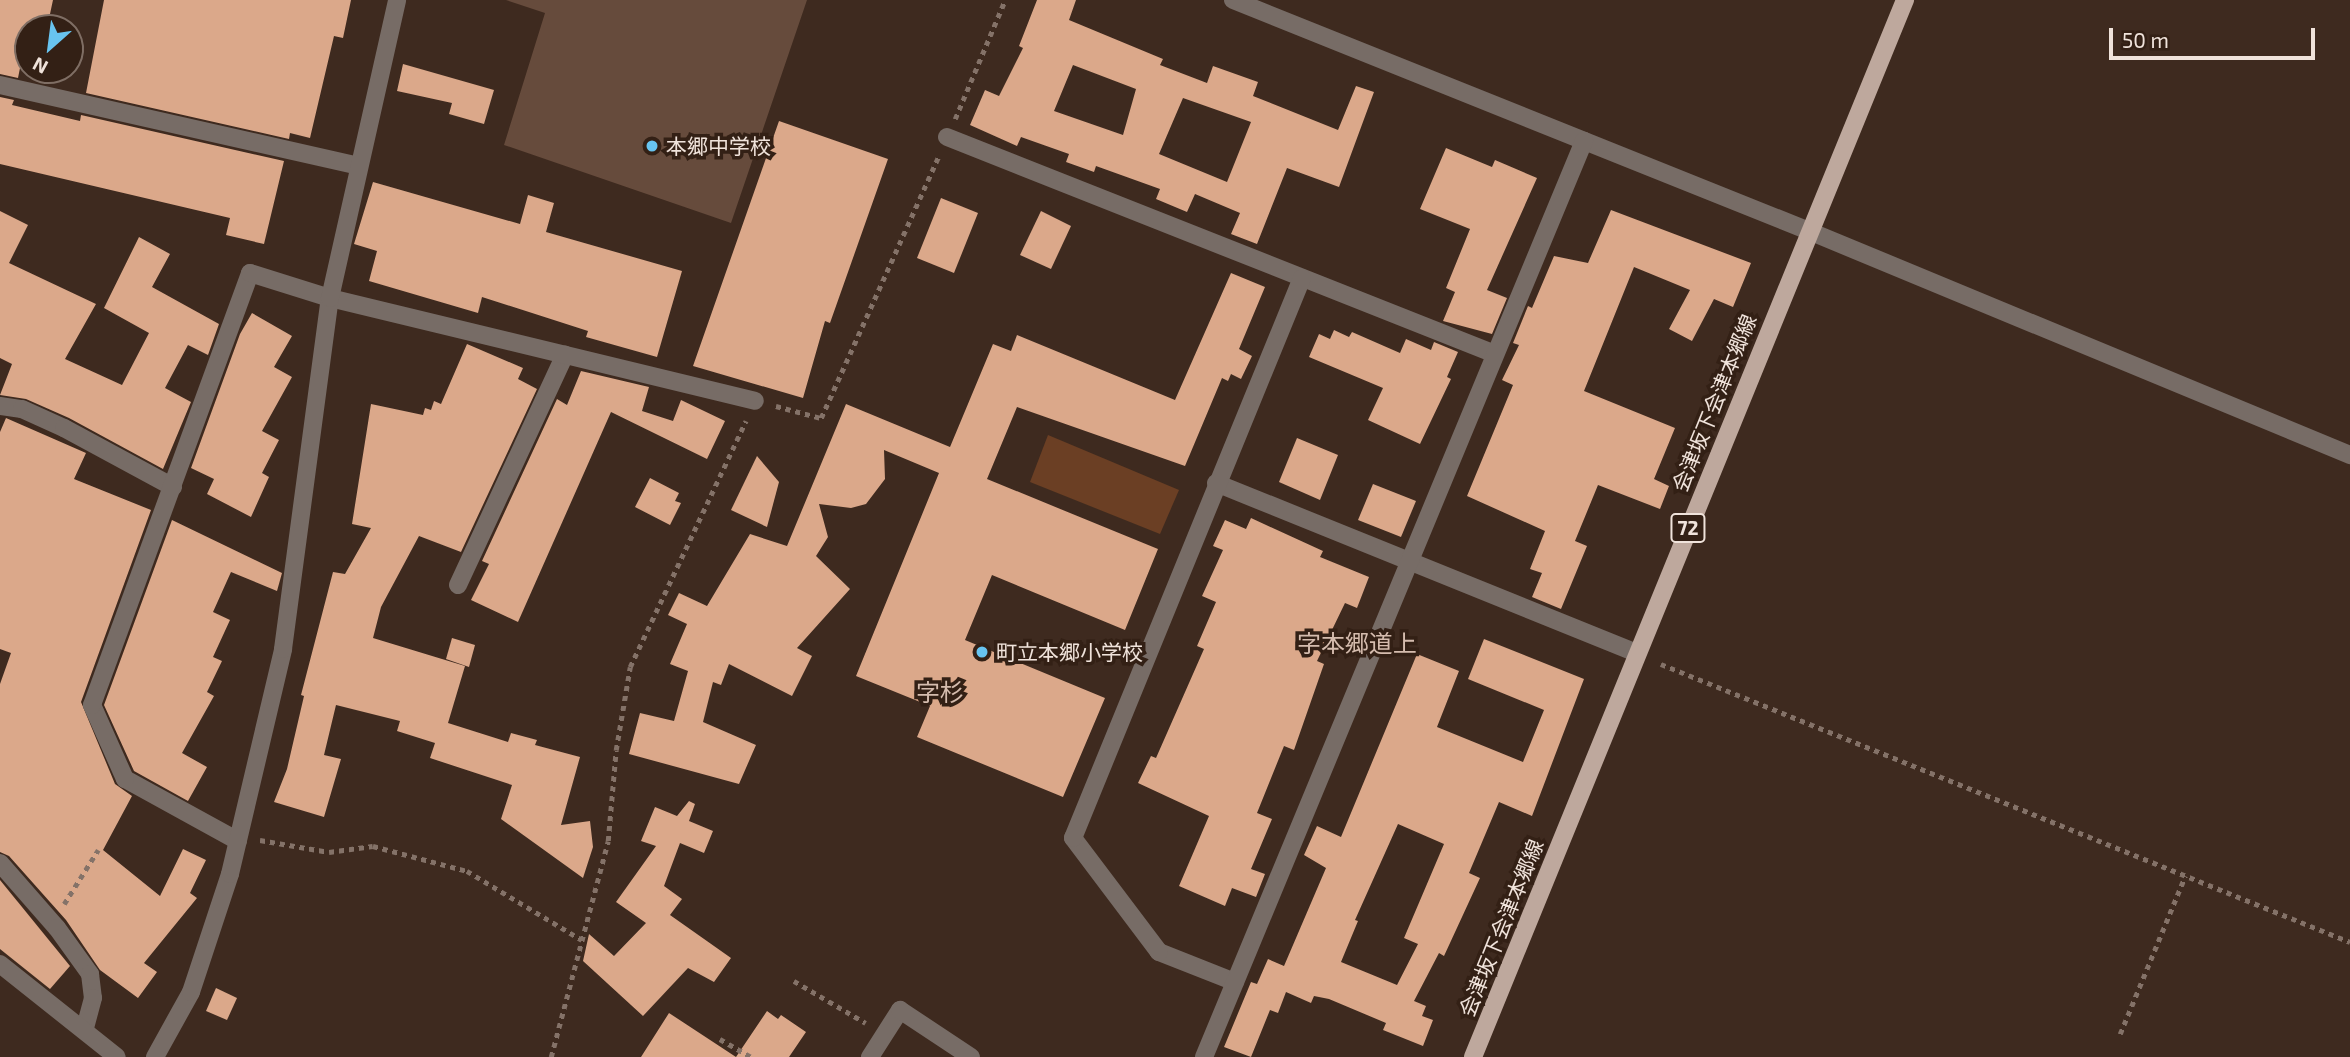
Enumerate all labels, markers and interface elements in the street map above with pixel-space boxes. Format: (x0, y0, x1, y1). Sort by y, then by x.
north arrow (14, 14, 84, 84)
scale bar (2112, 14, 2318, 58)
text: 50 m (2122, 27, 2169, 52)
text: N (28, 53, 51, 80)
place label: 本郷中学校 (666, 133, 771, 159)
marker: 本郷中学校 (644, 138, 660, 154)
street label: 会津坂下会津本郷線 (1667, 311, 1761, 495)
road number: 72 (1669, 512, 1707, 544)
district label: 字本郷道上 (1297, 629, 1417, 657)
place label: 町立本郷小学校 (996, 639, 1143, 665)
marker: 町立本郷小学校 (974, 644, 990, 660)
district label: 字杉 (916, 678, 964, 706)
street label: 会津坂下会津本郷線 (1454, 836, 1548, 1020)

